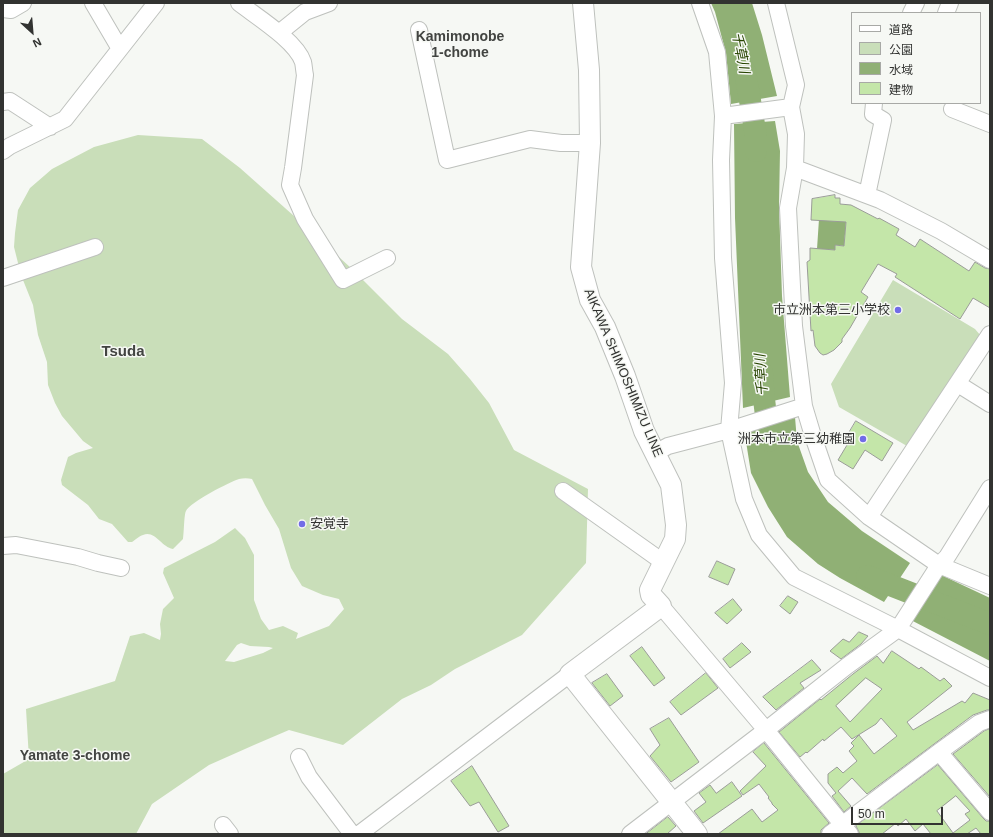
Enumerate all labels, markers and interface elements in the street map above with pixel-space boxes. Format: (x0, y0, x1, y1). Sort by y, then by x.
north arrow (12, 12, 52, 52)
legend (851, 12, 981, 104)
text: 道路 (889, 23, 913, 37)
district label: Kamimonobe 1-chome (416, 29, 504, 62)
water label: 千草川 (728, 31, 752, 75)
text: N (31, 36, 43, 50)
text: 公園 (889, 43, 913, 57)
text: 水域 (889, 63, 913, 77)
text: 建物 (889, 83, 913, 97)
street label: AIKAWA SHIMOSHIMIZU LINE (580, 286, 666, 460)
place label: 市立洲本第三小学校 (773, 302, 890, 318)
marker: 市立洲本第三小学校 (893, 305, 903, 315)
district label: Tsuda (101, 343, 145, 361)
water label: 千草川 (752, 353, 772, 397)
place label: 洲本市立第三幼稚園 (738, 431, 855, 447)
marker: 洲本市立第三幼稚園 (858, 434, 868, 444)
place label: 安覚寺 (310, 516, 349, 532)
marker: 安覚寺 (297, 519, 307, 529)
district label: Yamate 3-chome (20, 748, 130, 764)
scale bar (853, 799, 945, 825)
text: 50 m (858, 807, 885, 821)

